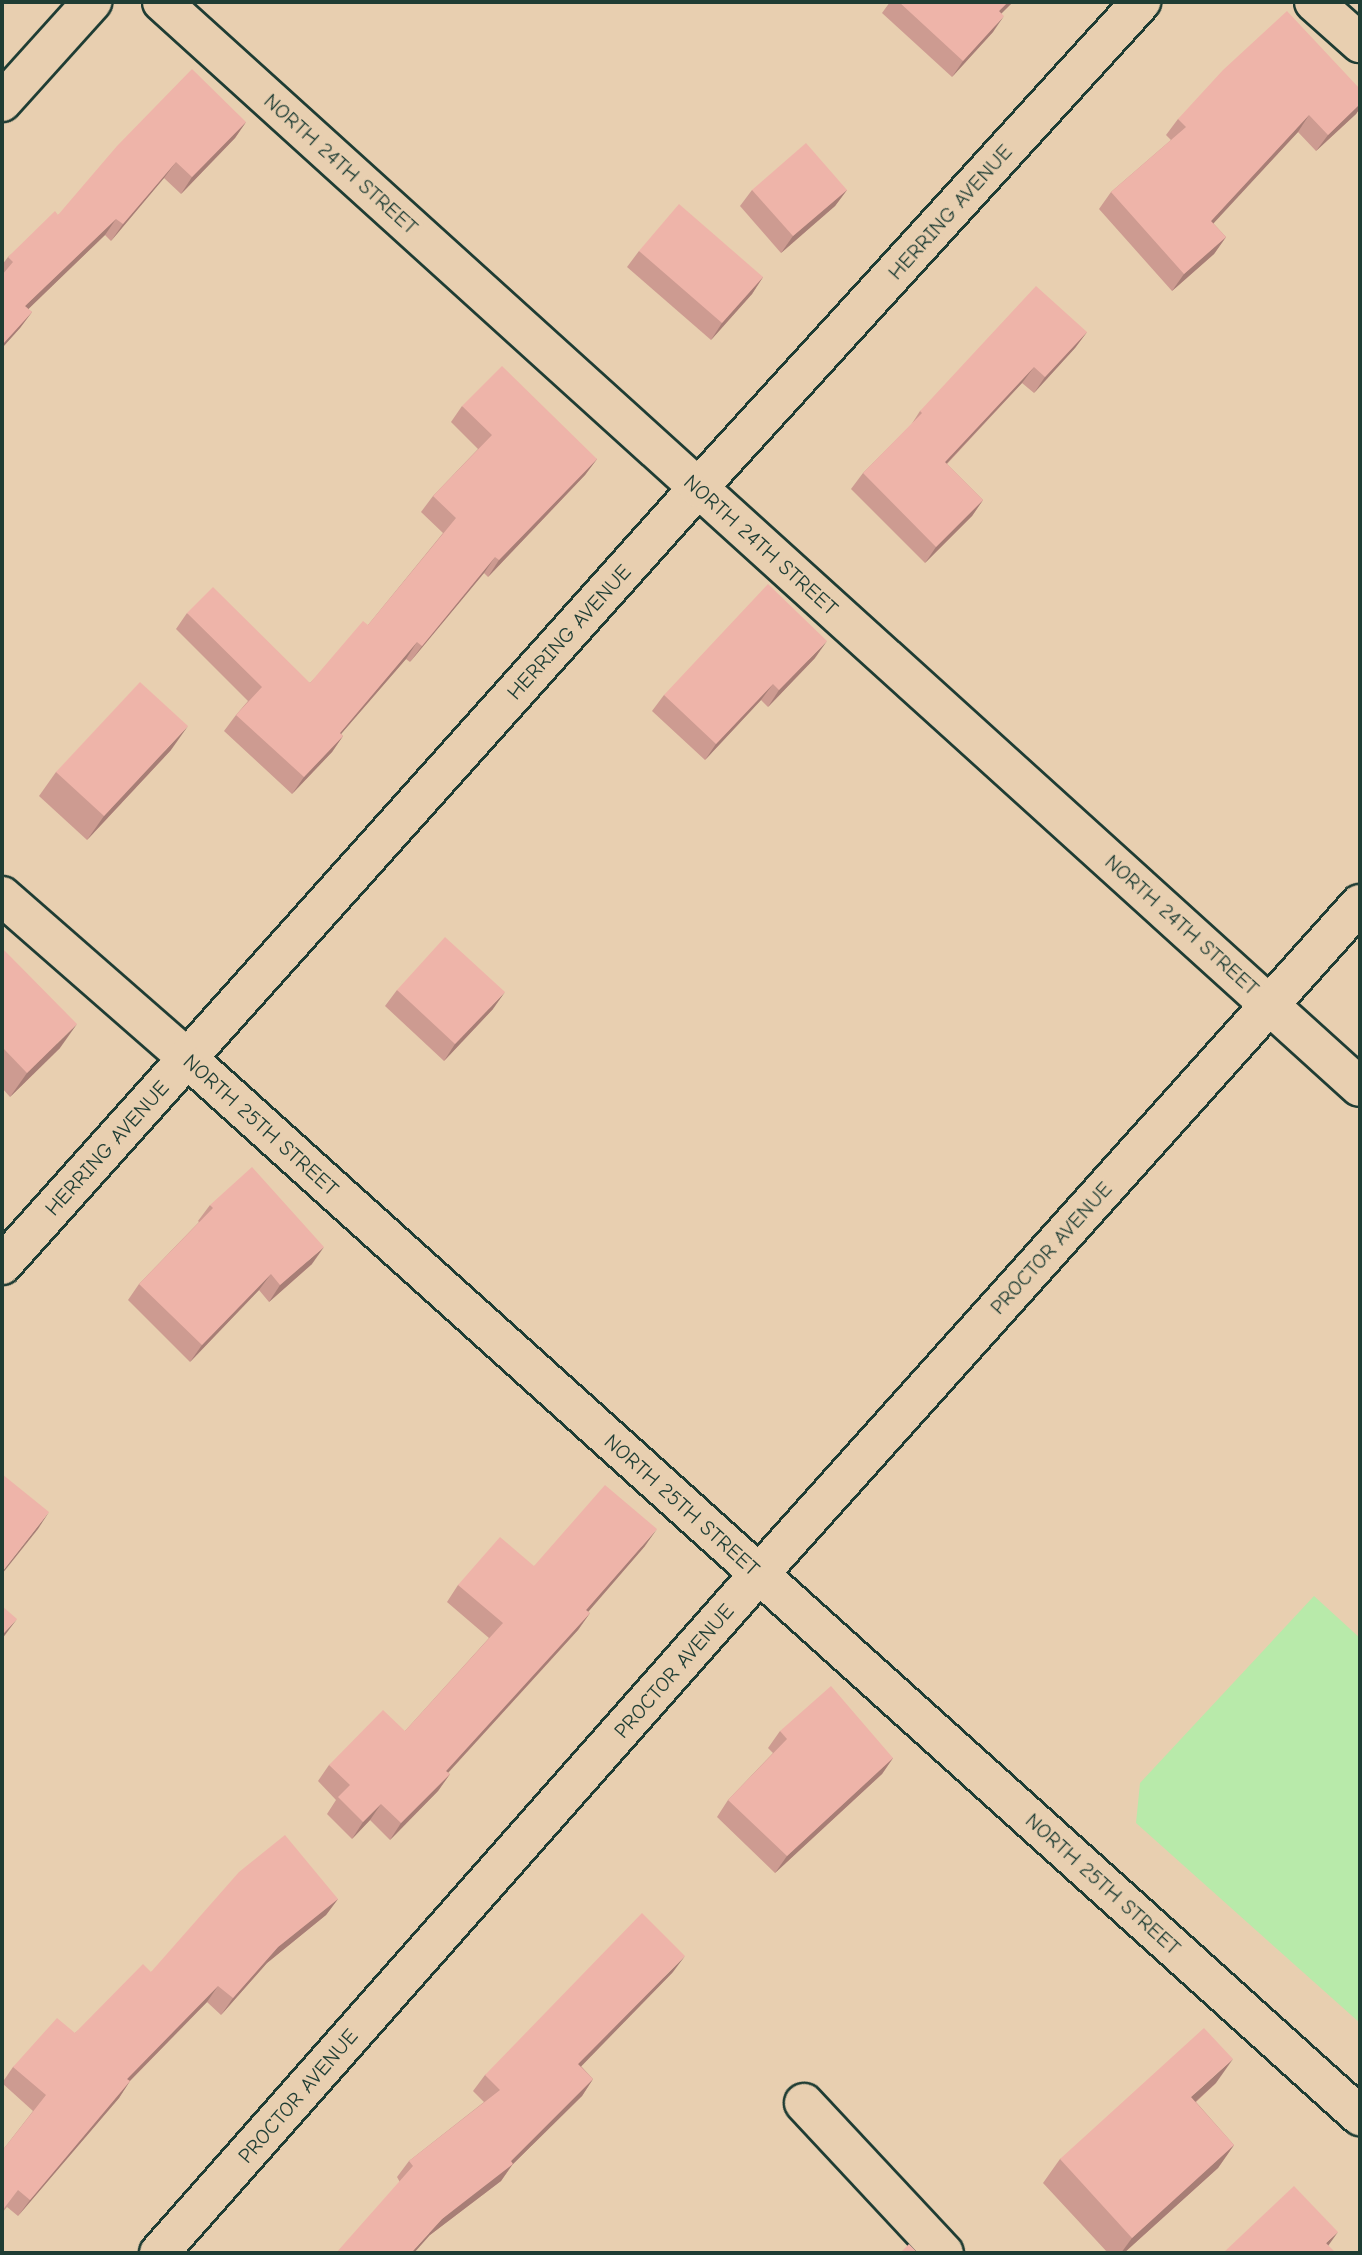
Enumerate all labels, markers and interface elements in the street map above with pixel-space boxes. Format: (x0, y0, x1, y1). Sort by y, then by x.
street label: NORTH 24TH STREET (259, 88, 423, 240)
street label: HERRING AVENUE (883, 139, 1017, 285)
street label: NORTH 24TH STREET (679, 469, 843, 621)
street label: HERRING AVENUE (502, 559, 636, 705)
street label: NORTH 24TH STREET (1100, 849, 1264, 1001)
street label: NORTH 25TH STREET (178, 1049, 344, 1201)
street label: HERRING AVENUE (40, 1075, 174, 1221)
street label: PROCTOR AVENUE (985, 1177, 1117, 1319)
street label: NORTH 25TH STREET (599, 1429, 765, 1581)
street label: PROCTOR AVENUE (609, 1599, 739, 1743)
street label: NORTH 25TH STREET (1020, 1808, 1186, 1960)
street label: PROCTOR AVENUE (233, 2024, 363, 2168)

